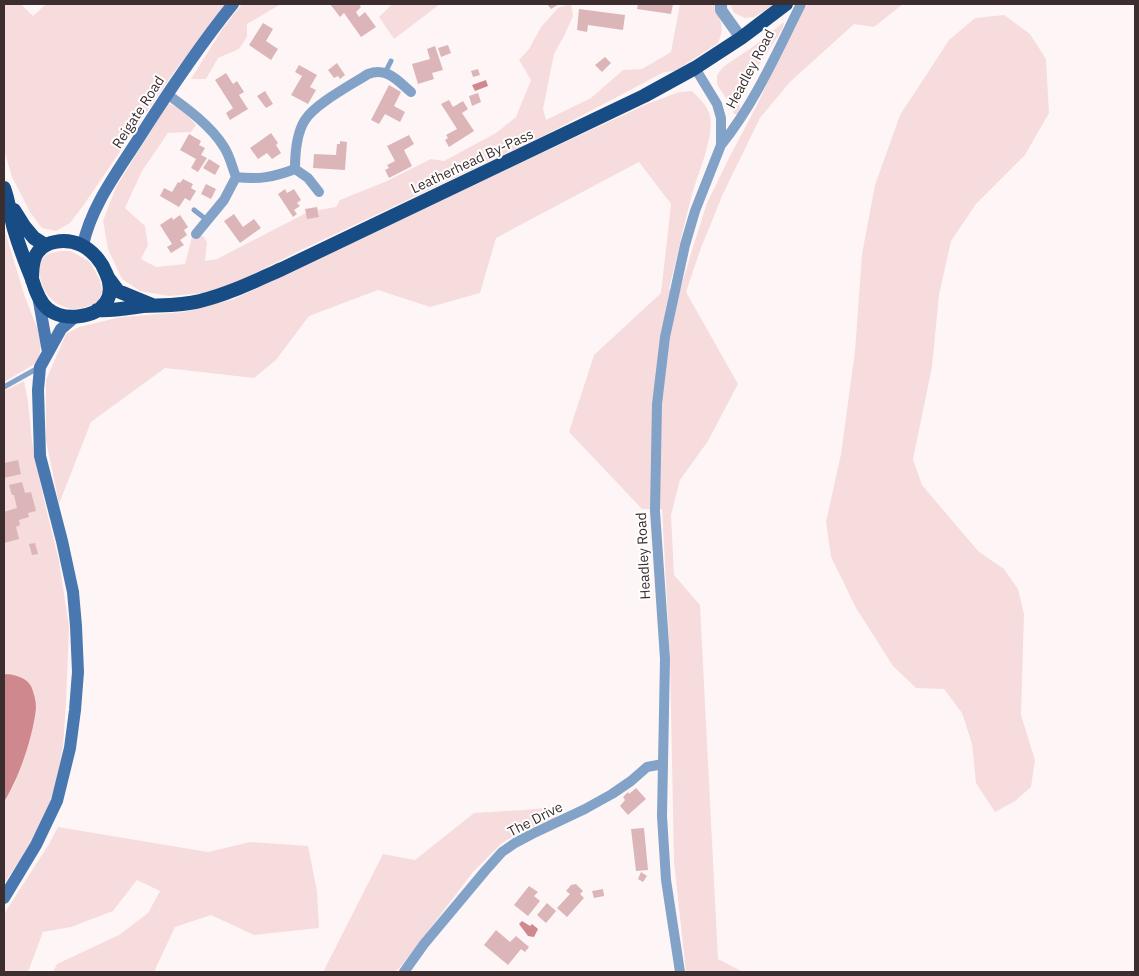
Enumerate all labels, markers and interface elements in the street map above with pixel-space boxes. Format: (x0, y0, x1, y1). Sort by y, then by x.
street label: Headley Road (722, 26, 778, 112)
street label: Reigate Road (108, 72, 168, 152)
street label: Leatherhead By-Pass (408, 125, 536, 197)
street label: Headley Road (632, 512, 654, 600)
street label: The Drive (504, 797, 566, 841)

